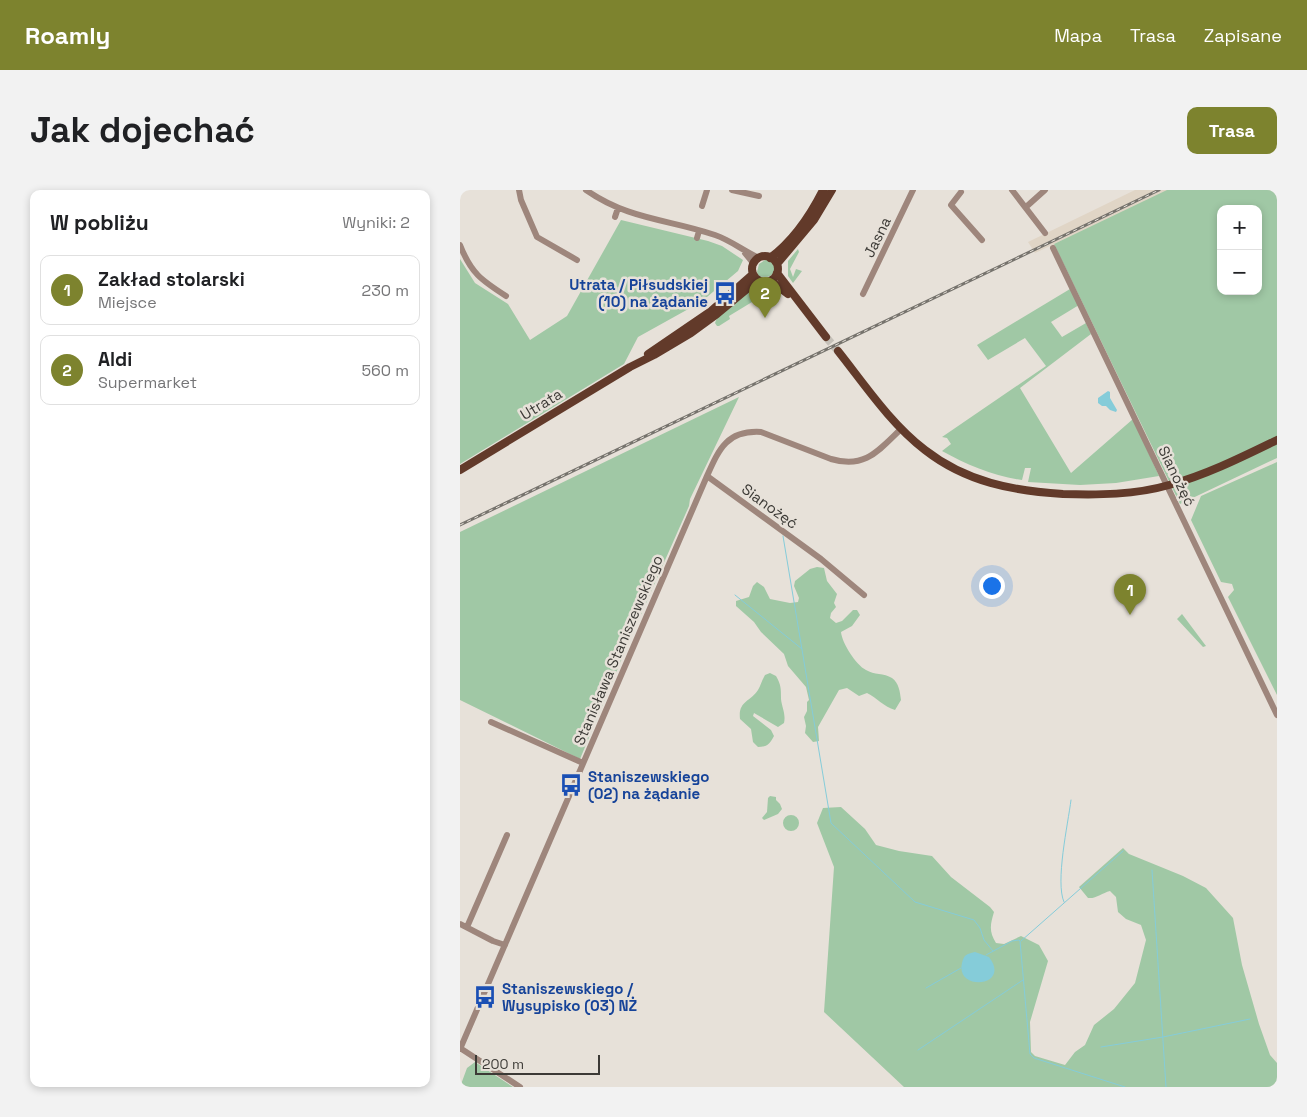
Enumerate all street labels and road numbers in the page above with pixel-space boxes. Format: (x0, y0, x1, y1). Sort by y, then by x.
street label: Jasna (859, 213, 895, 260)
street label: Utrata (516, 384, 566, 424)
street label: Sianożęć (1154, 443, 1200, 509)
street label: Sianożęć (738, 479, 802, 533)
street label: Stanisława Staniszewskiego (569, 552, 667, 748)

